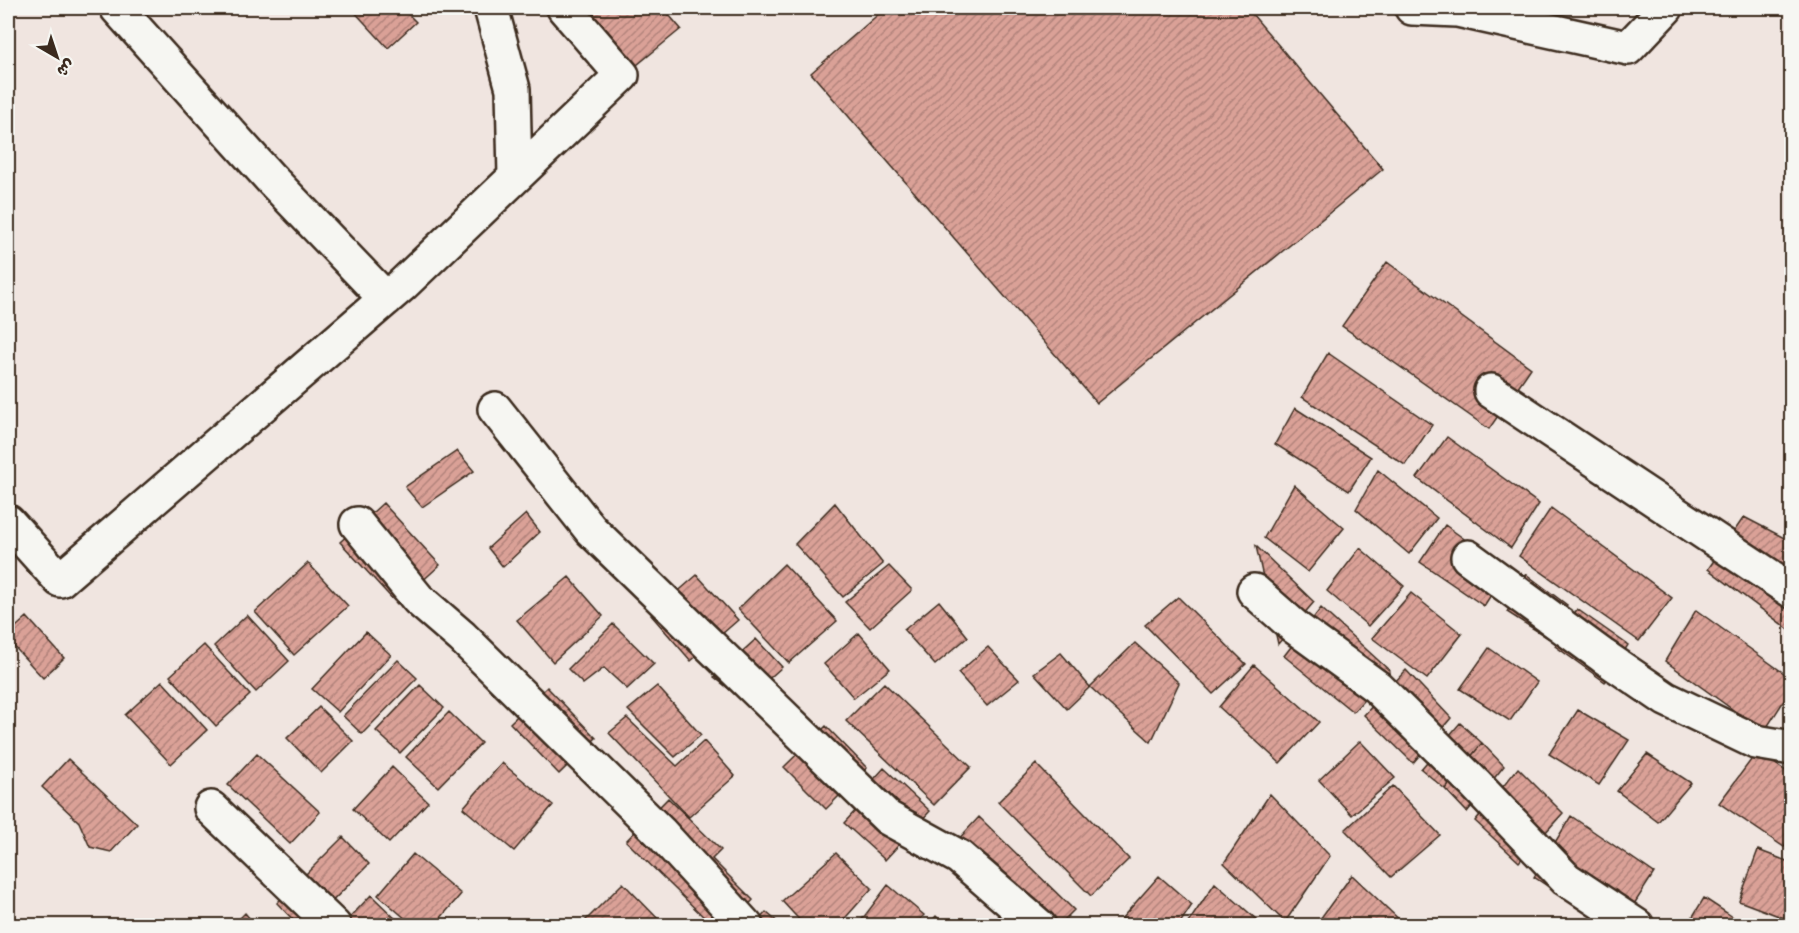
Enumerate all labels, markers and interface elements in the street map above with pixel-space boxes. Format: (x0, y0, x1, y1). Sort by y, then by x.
north arrow (27, 27, 87, 87)
text: ش (53, 55, 80, 82)

